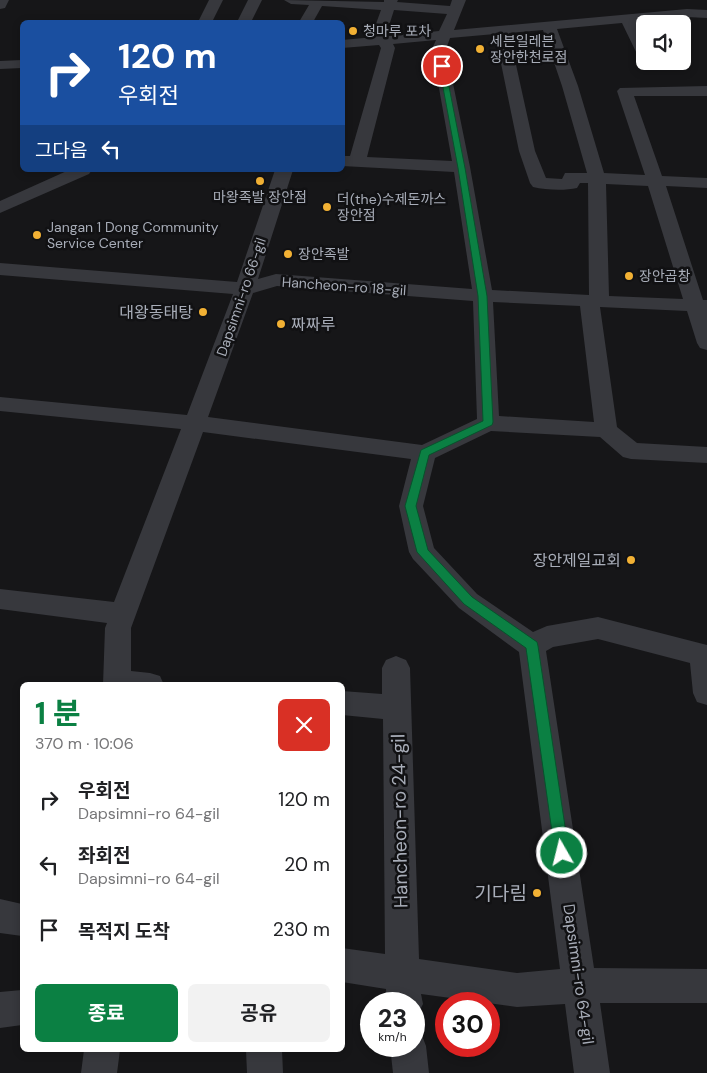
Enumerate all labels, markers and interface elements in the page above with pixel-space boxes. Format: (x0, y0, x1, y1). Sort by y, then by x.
map controls (636, 15, 691, 70)
button: sound (636, 15, 691, 70)
place label: 청마루 포차 (363, 22, 431, 40)
marker: 청마루 포차 (347, 25, 359, 37)
place label: 세븐일레븐 장안한천로점 (490, 32, 567, 66)
text: 120 m (118, 33, 217, 79)
icon: right (35, 40, 100, 105)
marker: 세븐일레븐 장안한천로점 (474, 43, 486, 55)
pin (421, 45, 463, 87)
icon: arrive (428, 52, 456, 80)
text: 우회전 (118, 81, 179, 110)
icon: left (97, 135, 125, 163)
text: 그다음 (35, 138, 87, 163)
marker: 마왕족발 장안점 (254, 175, 266, 187)
place label: 마왕족발 장안점 (213, 188, 307, 206)
place label: 더(the)수제돈까스 장안점 (337, 190, 446, 224)
marker: 더(the)수제돈까스 장안점 (321, 201, 333, 213)
place label: Jangan 1 Dong Community Service Center (47, 218, 219, 252)
marker: Jangan 1 Dong Community Service Center (31, 229, 43, 241)
street label: Dapsimni-ro 66-gil (212, 235, 270, 359)
place label: 장안족발 (298, 245, 350, 263)
marker: 장안족발 (282, 248, 294, 260)
place label: 장안곱창 (639, 267, 691, 285)
marker: 장안곱창 (623, 270, 635, 282)
street label: Hancheon-ro 18-gil (281, 273, 407, 299)
place label: 대왕동태탕 (119, 302, 193, 323)
marker: 대왕동태탕 (197, 306, 209, 318)
place label: 짜짜루 (291, 314, 335, 335)
marker: 짜짜루 (275, 318, 287, 330)
place label: 장안제일교회 (533, 550, 621, 571)
marker: 장안제일교회 (625, 554, 637, 566)
text: 1 분 (35, 694, 81, 733)
button: close (278, 699, 330, 751)
text: 370 m · 10:06 (35, 733, 134, 754)
street label: Hancheon-ro 24-gil (385, 734, 414, 908)
text: 우회전 (78, 778, 130, 803)
icon: right (35, 786, 63, 814)
text: 120 m (278, 787, 330, 812)
text: Dapsimni-ro 64-gil (78, 803, 220, 824)
position arrow (535, 826, 587, 878)
text: 좌회전 (78, 843, 130, 868)
icon: left (35, 851, 63, 879)
text: 20 m (284, 852, 330, 877)
text: Dapsimni-ro 64-gil (78, 868, 220, 889)
place label: 기다림 (475, 881, 527, 906)
marker: 기다림 (531, 887, 543, 899)
street label: Dapsimni-ro 64-gil (558, 902, 599, 1046)
icon: arrive (35, 916, 63, 944)
text: 230 m (273, 917, 330, 942)
text: 목적지 도착 (78, 919, 170, 944)
button: 종료 (35, 984, 178, 1042)
button: 공유 (188, 984, 330, 1042)
speed limit sign: 30 (435, 992, 500, 1057)
text: 23 (378, 1002, 407, 1035)
text: km/h (378, 1029, 407, 1045)

